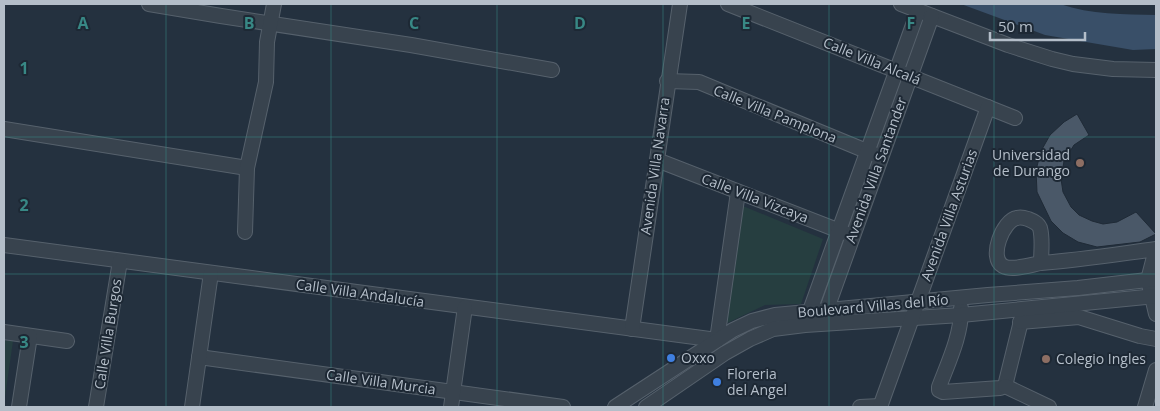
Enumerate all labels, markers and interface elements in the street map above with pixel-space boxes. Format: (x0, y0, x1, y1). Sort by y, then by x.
scale bar (990, 10, 1085, 42)
text: A (77, 12, 89, 34)
text: B (244, 12, 254, 34)
text: C (409, 12, 419, 34)
text: D (574, 12, 586, 34)
text: E (742, 12, 751, 34)
text: F (907, 12, 915, 34)
text: 50 m (998, 16, 1033, 36)
street label: Calle Villa Alcalá (821, 32, 924, 89)
text: 1 (19, 57, 29, 79)
street label: Calle Villa Pamplona (711, 80, 840, 147)
street label: Avenida Villa Santander (840, 94, 911, 245)
street label: Avenida Villa Navarra (635, 96, 674, 236)
place label: Universidad de Durango (992, 145, 1070, 180)
street label: Avenida Villa Asturias (916, 146, 981, 283)
marker: Universidad de Durango (1074, 157, 1086, 169)
street label: Calle Villa Vizcaya (699, 168, 811, 227)
text: 2 (19, 194, 29, 216)
street label: Calle Villa Andalucía (295, 274, 425, 311)
street label: Calle Villa Burgos (89, 277, 126, 391)
street label: Boulevard Villas del Río (797, 289, 949, 322)
text: 3 (19, 331, 29, 353)
place label: Oxxo (681, 348, 715, 367)
place label: Colegio Ingles (1056, 349, 1146, 368)
marker: Oxxo (665, 352, 677, 364)
marker: Colegio Ingles (1040, 353, 1052, 365)
street label: Calle Villa Murcia (325, 364, 437, 399)
place label: Floreria del Angel (727, 364, 787, 399)
marker: Floreria del Angel (711, 376, 723, 388)

